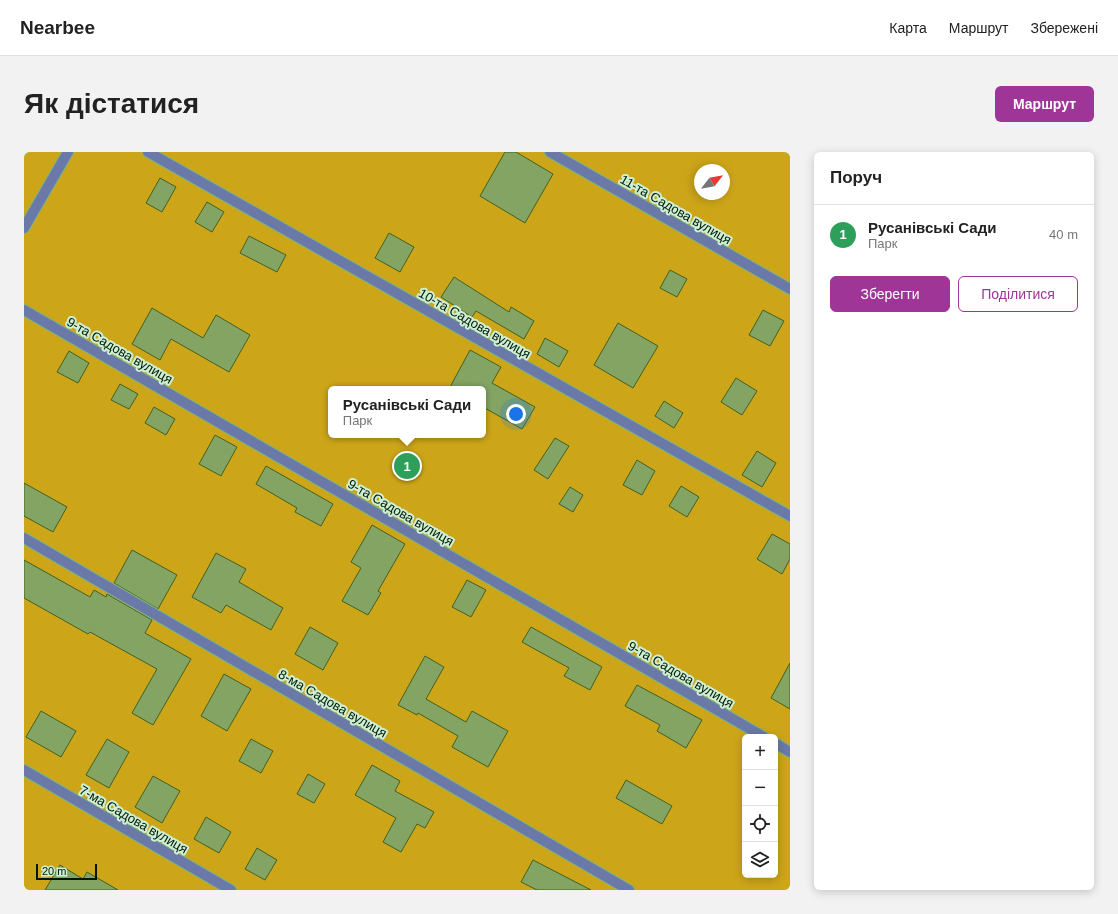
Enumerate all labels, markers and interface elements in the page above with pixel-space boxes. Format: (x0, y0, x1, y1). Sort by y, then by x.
text: Nearbee (20, 17, 95, 38)
text: Карта (889, 20, 927, 36)
text: Маршрут (949, 20, 1008, 36)
text: Збережені (1030, 20, 1098, 36)
button: Маршрут (995, 86, 1094, 122)
text: Як дістатися (24, 88, 199, 119)
north arrow (694, 164, 730, 200)
text: Поруч (830, 168, 882, 187)
street label: 11-та Садова вулиця (618, 171, 734, 247)
text: Русанівські Сади (868, 219, 996, 236)
text: 1 (839, 227, 847, 242)
text: 40 m (1049, 227, 1078, 242)
text: Парк (868, 236, 898, 251)
button: Зберегти (830, 276, 950, 312)
button: Поділитися (958, 276, 1078, 312)
street label: 10-та Садова вулиця (416, 285, 533, 362)
street label: 9-та Садова вулиця (64, 314, 175, 387)
popup (328, 386, 486, 438)
text: Русанівські Сади (343, 396, 471, 413)
your location (506, 404, 526, 424)
text: Парк (343, 413, 372, 428)
pin: 1 (394, 451, 420, 481)
street label: 9-та Садова вулиця (345, 476, 456, 549)
street label: 9-та Садова вулиця (625, 638, 736, 711)
street label: 8-ма Садова вулиця (276, 666, 390, 741)
map controls (742, 734, 778, 878)
button: + (742, 734, 778, 770)
button: − (742, 770, 778, 806)
street label: 7-ма Садова вулиця (77, 782, 191, 857)
button: locate (742, 806, 778, 842)
button: layers (742, 842, 778, 878)
scale bar (36, 862, 97, 881)
text: 20 m (42, 865, 66, 877)

